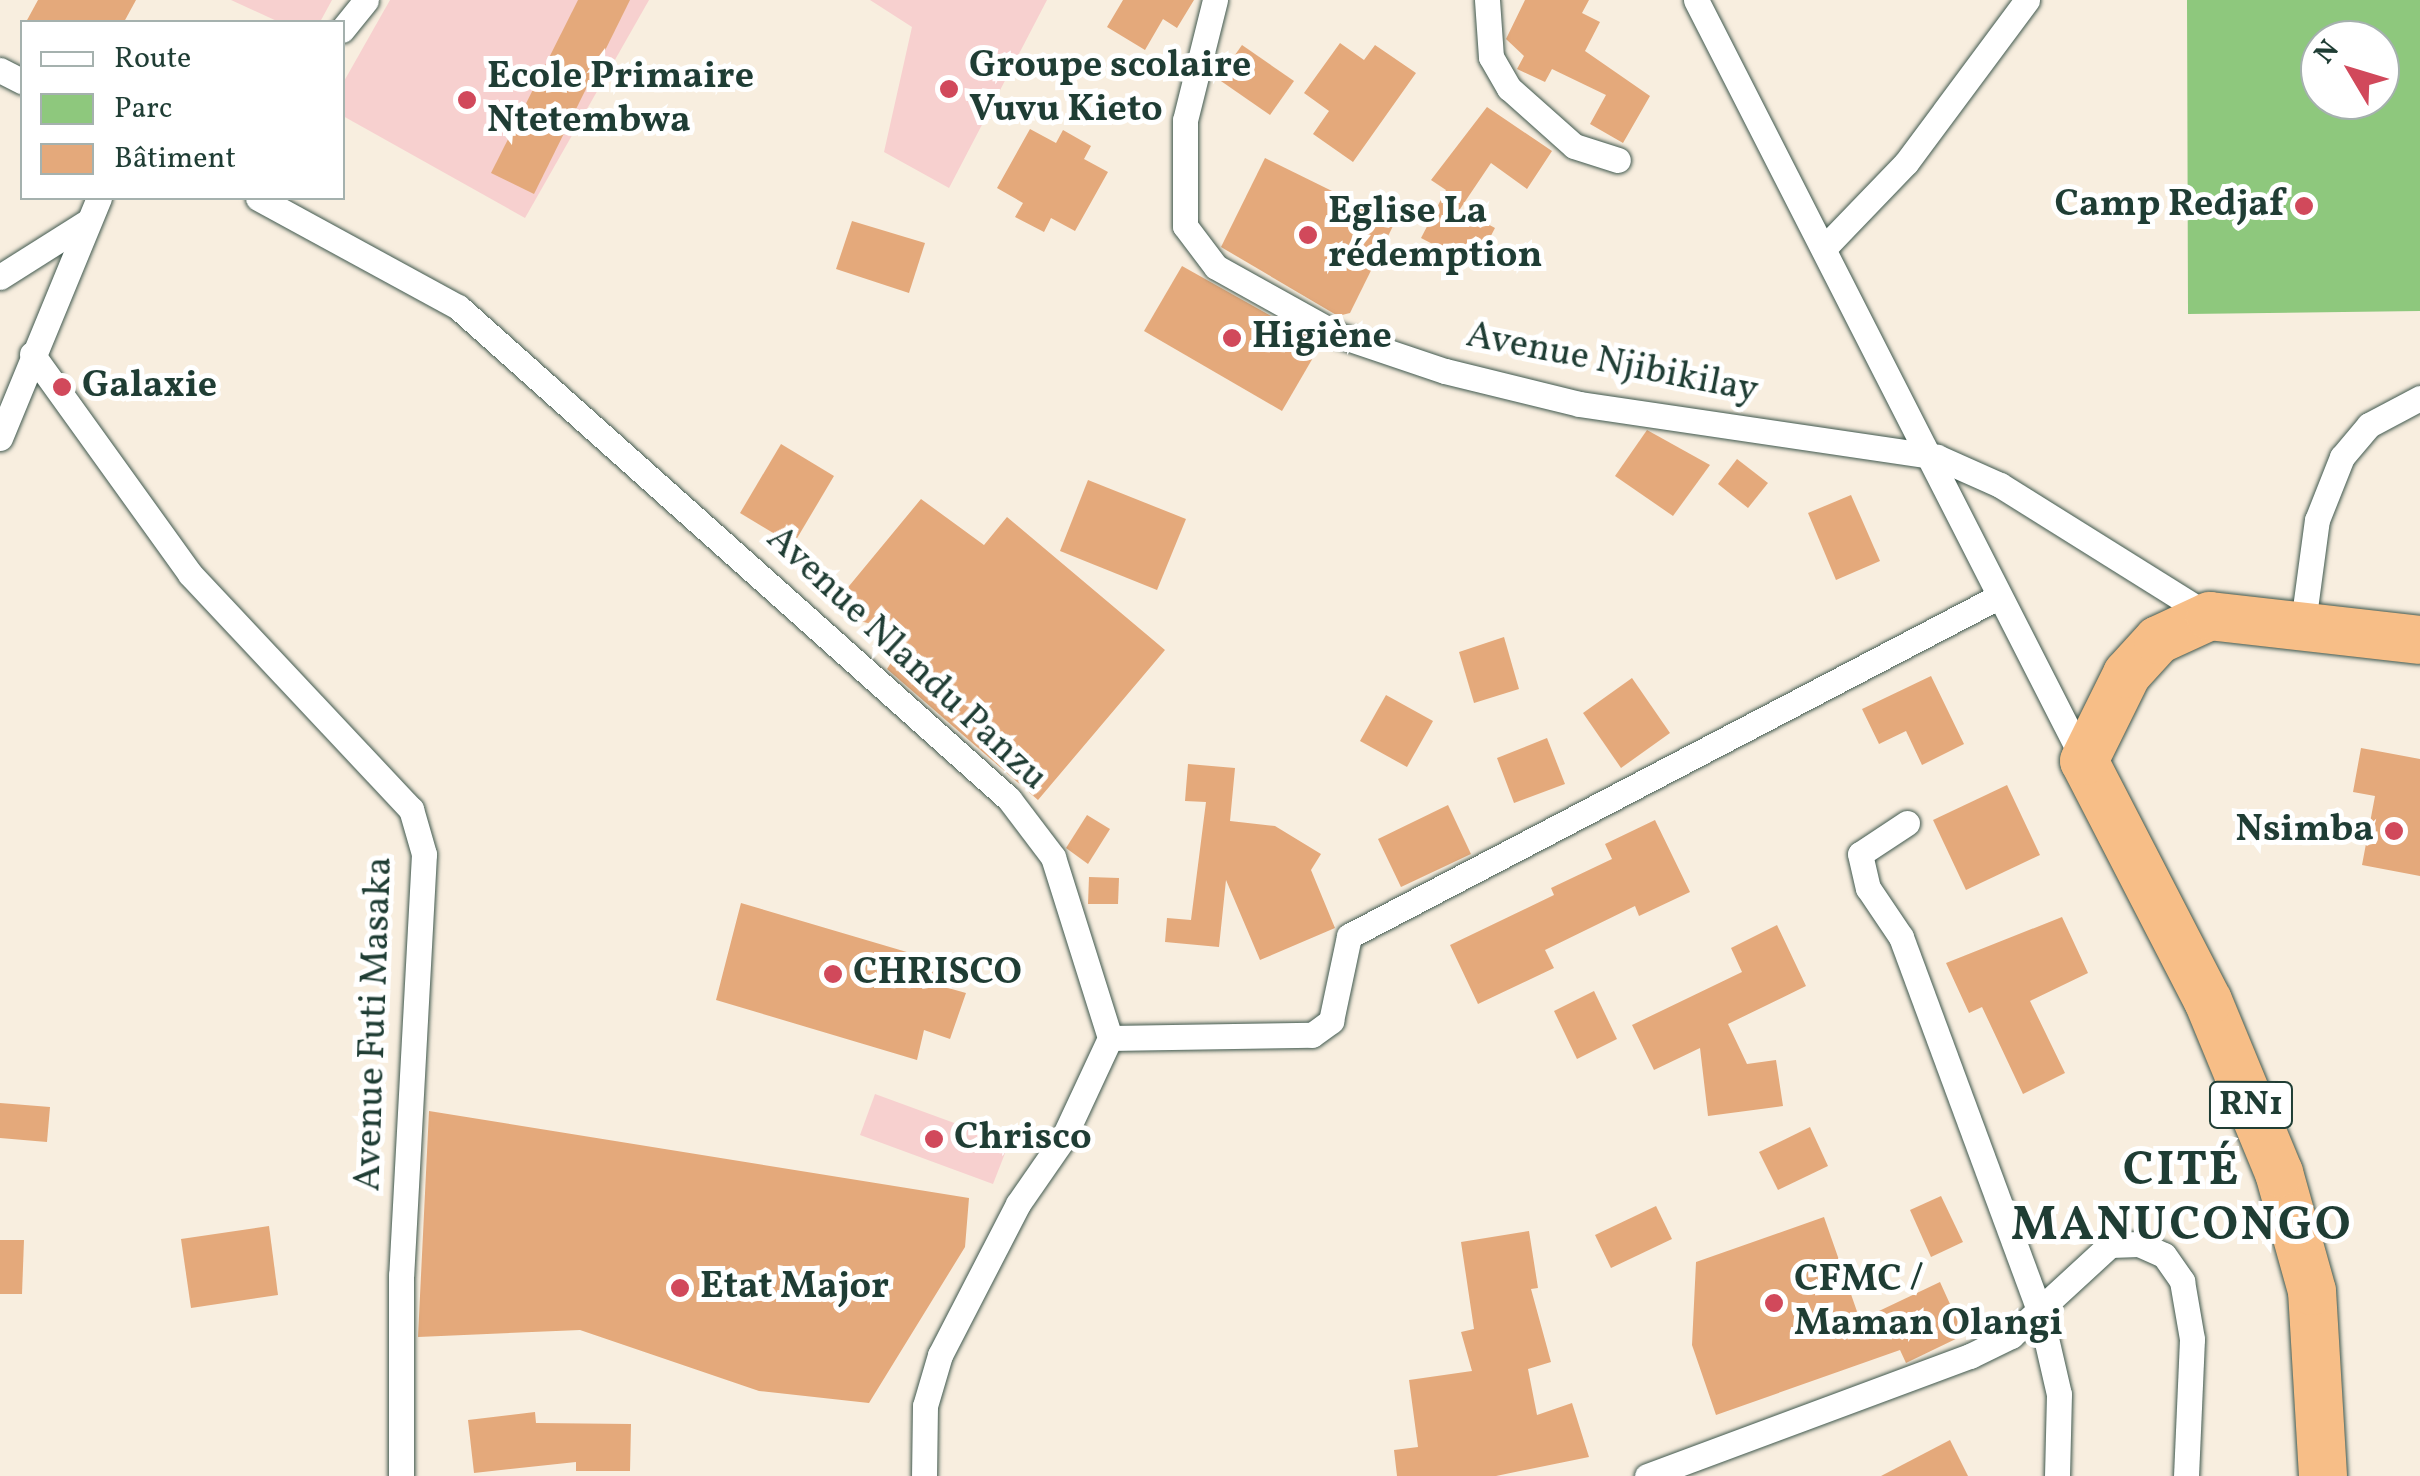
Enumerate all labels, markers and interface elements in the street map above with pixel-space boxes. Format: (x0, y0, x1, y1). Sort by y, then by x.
legend (20, 20, 345, 200)
north arrow (2300, 20, 2400, 120)
text: N (2306, 32, 2349, 72)
text: Route (114, 38, 191, 80)
place label: Groupe scolaire Vuvu Kieto (969, 44, 1251, 133)
place label: Ecole Primaire Ntetembwa (487, 55, 754, 144)
marker: Groupe scolaire Vuvu Kieto (938, 78, 960, 100)
text: Parc (114, 88, 172, 130)
marker: Ecole Primaire Ntetembwa (456, 89, 478, 111)
text: Bâtiment (114, 138, 236, 180)
place label: Camp Redjaf (2055, 183, 2284, 229)
place label: Eglise La rédemption (1328, 190, 1542, 280)
marker: Camp Redjaf (2293, 195, 2315, 217)
marker: Eglise La rédemption (1297, 224, 1319, 246)
street label: Avenue Njibikilay (1462, 313, 1762, 415)
place label: Higiène (1252, 315, 1392, 361)
marker: Higiène (1221, 327, 1243, 349)
place label: Galaxie (82, 364, 217, 410)
marker: Galaxie (51, 376, 73, 398)
street label: Avenue Nlandu Panzu (756, 517, 1056, 801)
place label: Nsimba (2236, 808, 2374, 854)
marker: Nsimba (2383, 820, 2405, 842)
street label: Avenue Futi Masaka (346, 856, 404, 1192)
place label: CHRISCO (853, 951, 1022, 997)
marker: CHRISCO (822, 963, 844, 985)
road number: RN1 (2208, 1075, 2294, 1135)
place label: Chrisco (954, 1116, 1092, 1162)
marker: Chrisco (923, 1128, 945, 1150)
district label: CITÉ MANUCONGO (2011, 1142, 2353, 1255)
place label: CFMC / Maman Olangi (1794, 1258, 2063, 1348)
place label: Etat Major (700, 1265, 889, 1311)
marker: Etat Major (669, 1277, 691, 1299)
marker: CFMC / Maman Olangi (1763, 1292, 1785, 1314)

